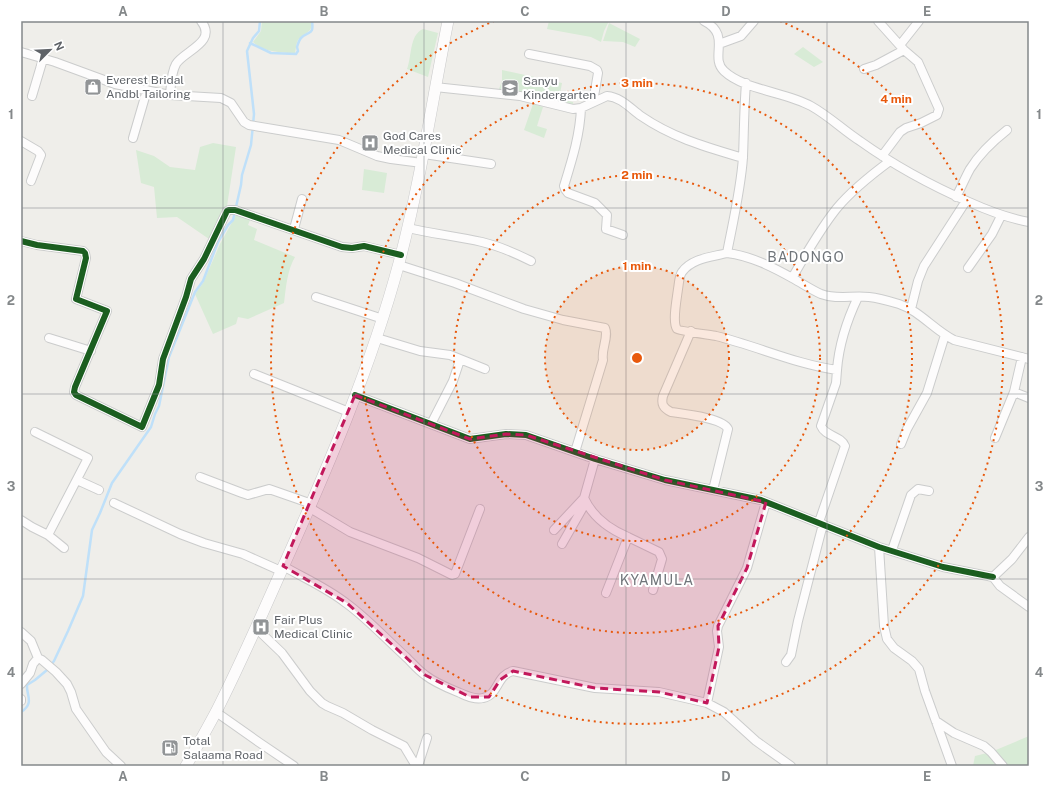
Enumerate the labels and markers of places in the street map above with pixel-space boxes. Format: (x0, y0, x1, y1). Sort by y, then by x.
place label: Everest Bridal Andbl Tailoring (106, 73, 191, 101)
place label: Sanyu Kindergarten (523, 74, 596, 102)
shop icon: Everest Bridal Andbl Tailoring (83, 77, 103, 97)
school or university icon: Sanyu Kindergarten (500, 78, 520, 98)
place label: God Cares Medical Clinic (383, 129, 461, 157)
hospital icon: God Cares Medical Clinic (360, 133, 380, 153)
centre of rings (630, 351, 644, 365)
place label: Fair Plus Medical Clinic (274, 613, 352, 641)
hospital icon: Fair Plus Medical Clinic (251, 617, 271, 637)
place label: Total Salaama Road (183, 734, 263, 762)
fuel station icon: Total Salaama Road (160, 738, 180, 758)

